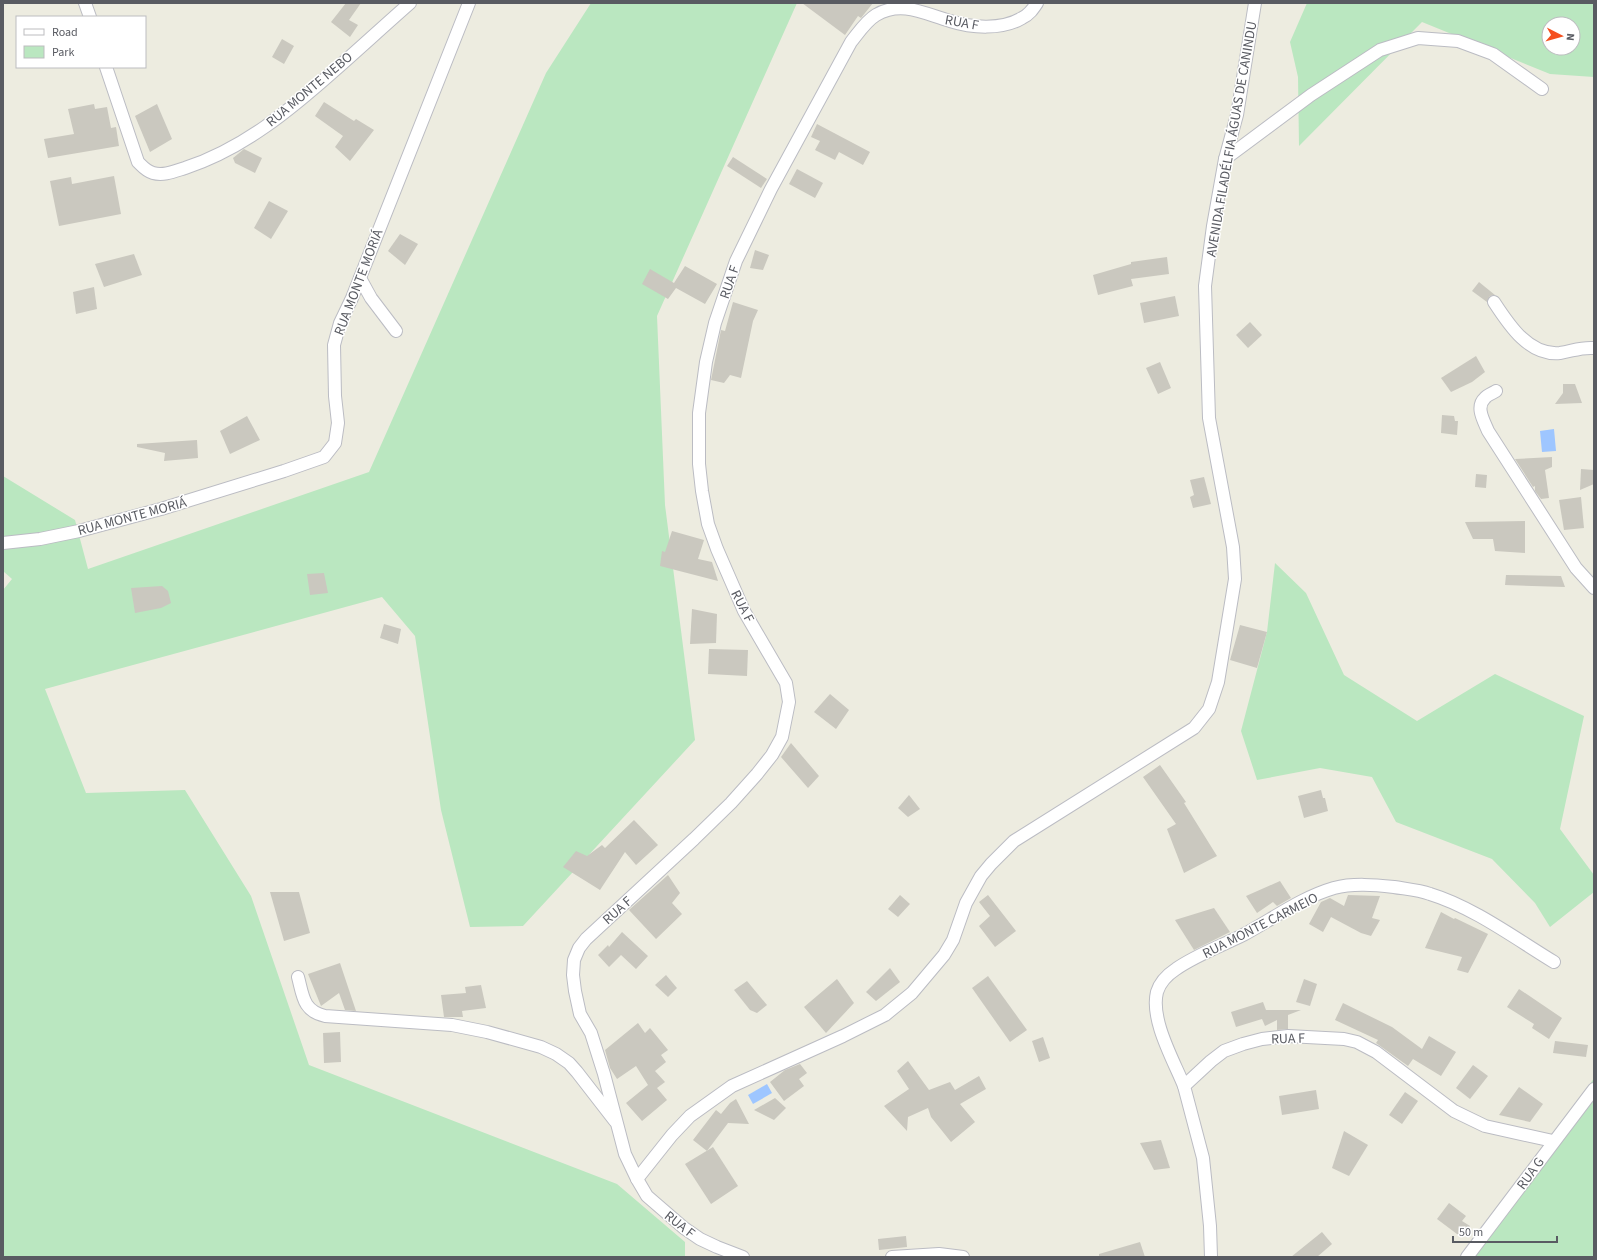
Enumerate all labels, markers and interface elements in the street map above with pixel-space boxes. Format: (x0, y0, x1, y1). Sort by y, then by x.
street label: RUA F (943, 10, 980, 36)
legend (16, 16, 146, 68)
north arrow (1541, 16, 1581, 56)
street label: AVENIDA FILADÉLFIA ÁGUAS DE CANINDU (1201, 20, 1263, 259)
text: Road (52, 24, 78, 41)
text: N (1563, 33, 1578, 41)
text: Park (52, 44, 74, 61)
street label: RUA MONTE NEBO (262, 48, 357, 132)
street label: RUA MONTE MORIÁ (330, 226, 388, 338)
street label: RUA F (715, 263, 745, 302)
street label: RUA MONTE MORIÁ (76, 493, 189, 541)
street label: RUA F (725, 587, 759, 626)
street label: RUA MONTE CARMEIO (1199, 888, 1322, 964)
street label: RUA F (598, 892, 637, 930)
street label: RUA F (1271, 1028, 1305, 1050)
street label: RUA G (1512, 1153, 1549, 1194)
street label: RUA F (660, 1206, 699, 1243)
scale bar (1453, 1218, 1557, 1244)
text: 50 m (1459, 1224, 1483, 1241)

